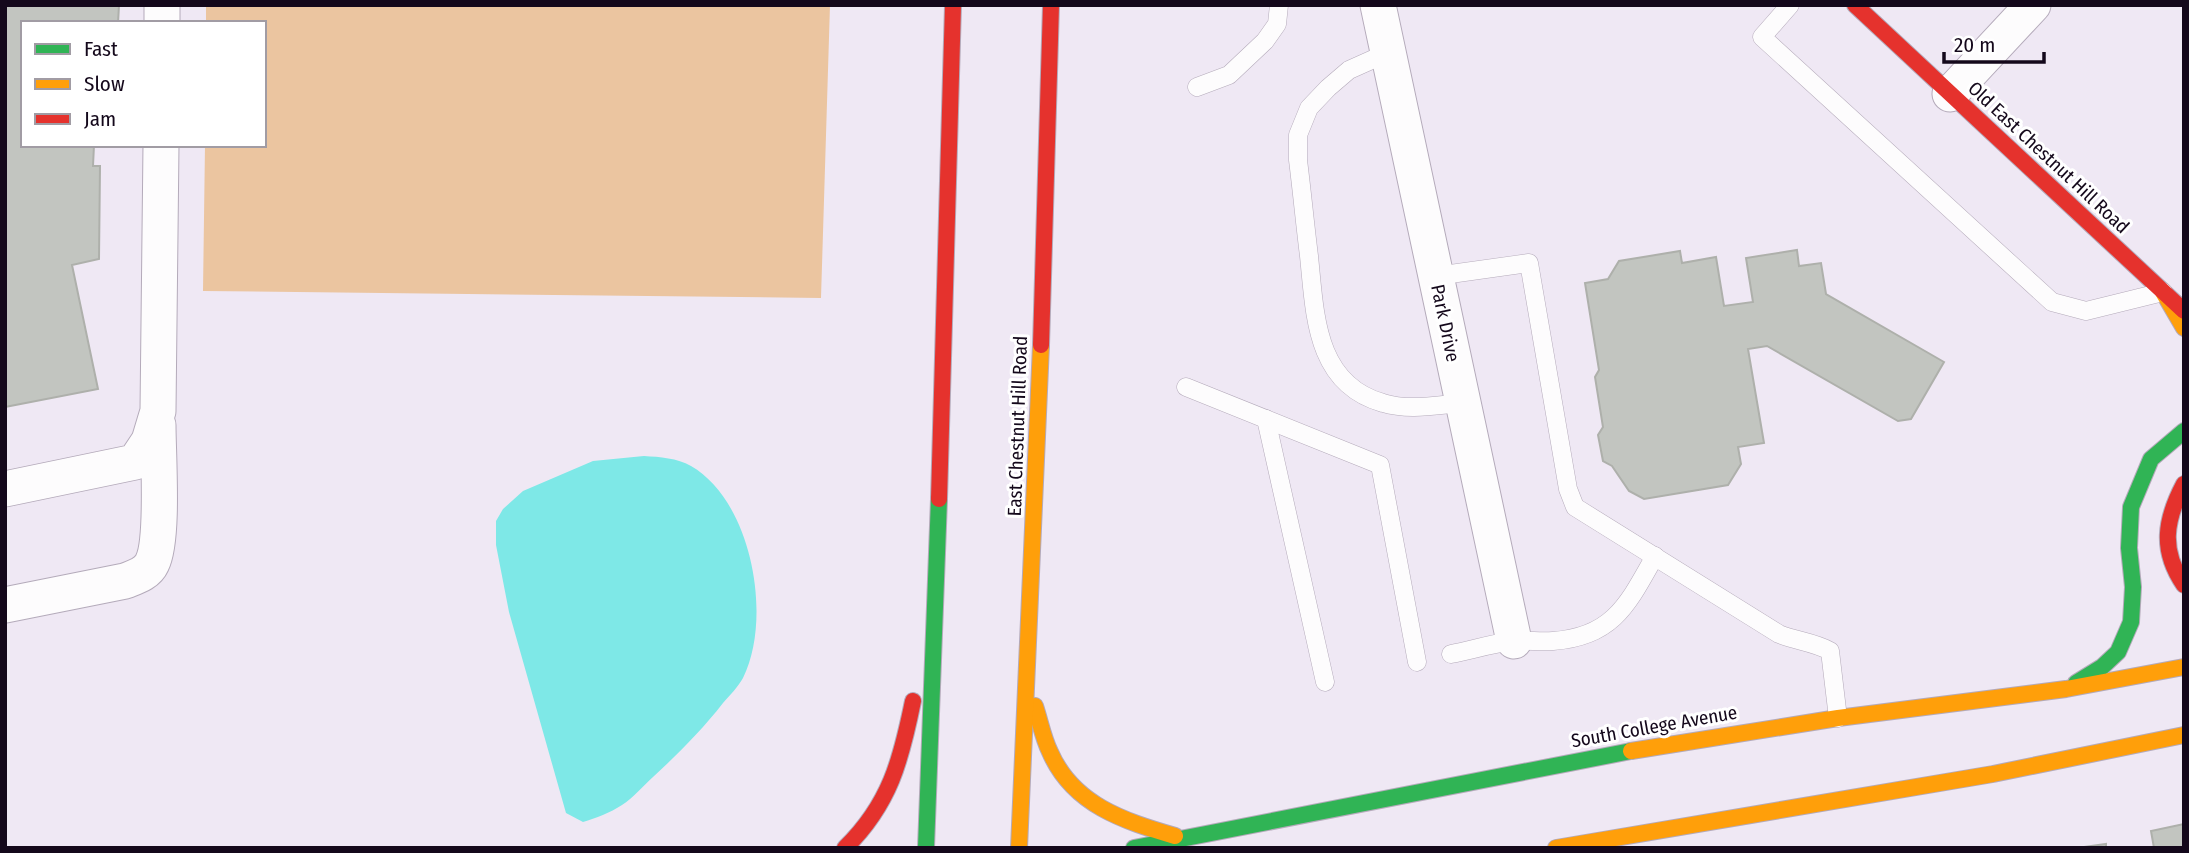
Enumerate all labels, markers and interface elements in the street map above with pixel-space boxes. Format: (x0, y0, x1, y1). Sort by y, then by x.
legend (21, 21, 266, 147)
scale bar (1944, 21, 2044, 65)
text: 20 m (1954, 32, 1995, 58)
text: Fast (84, 36, 118, 62)
text: Slow (84, 71, 125, 97)
street label: Old East Chestnut Hill Road (1963, 77, 2134, 238)
text: Jam (84, 106, 116, 132)
street label: Park Drive (1426, 282, 1465, 364)
street label: East Chestnut Hill Road (1003, 335, 1032, 517)
street label: South College Avenue (1569, 701, 1739, 752)

